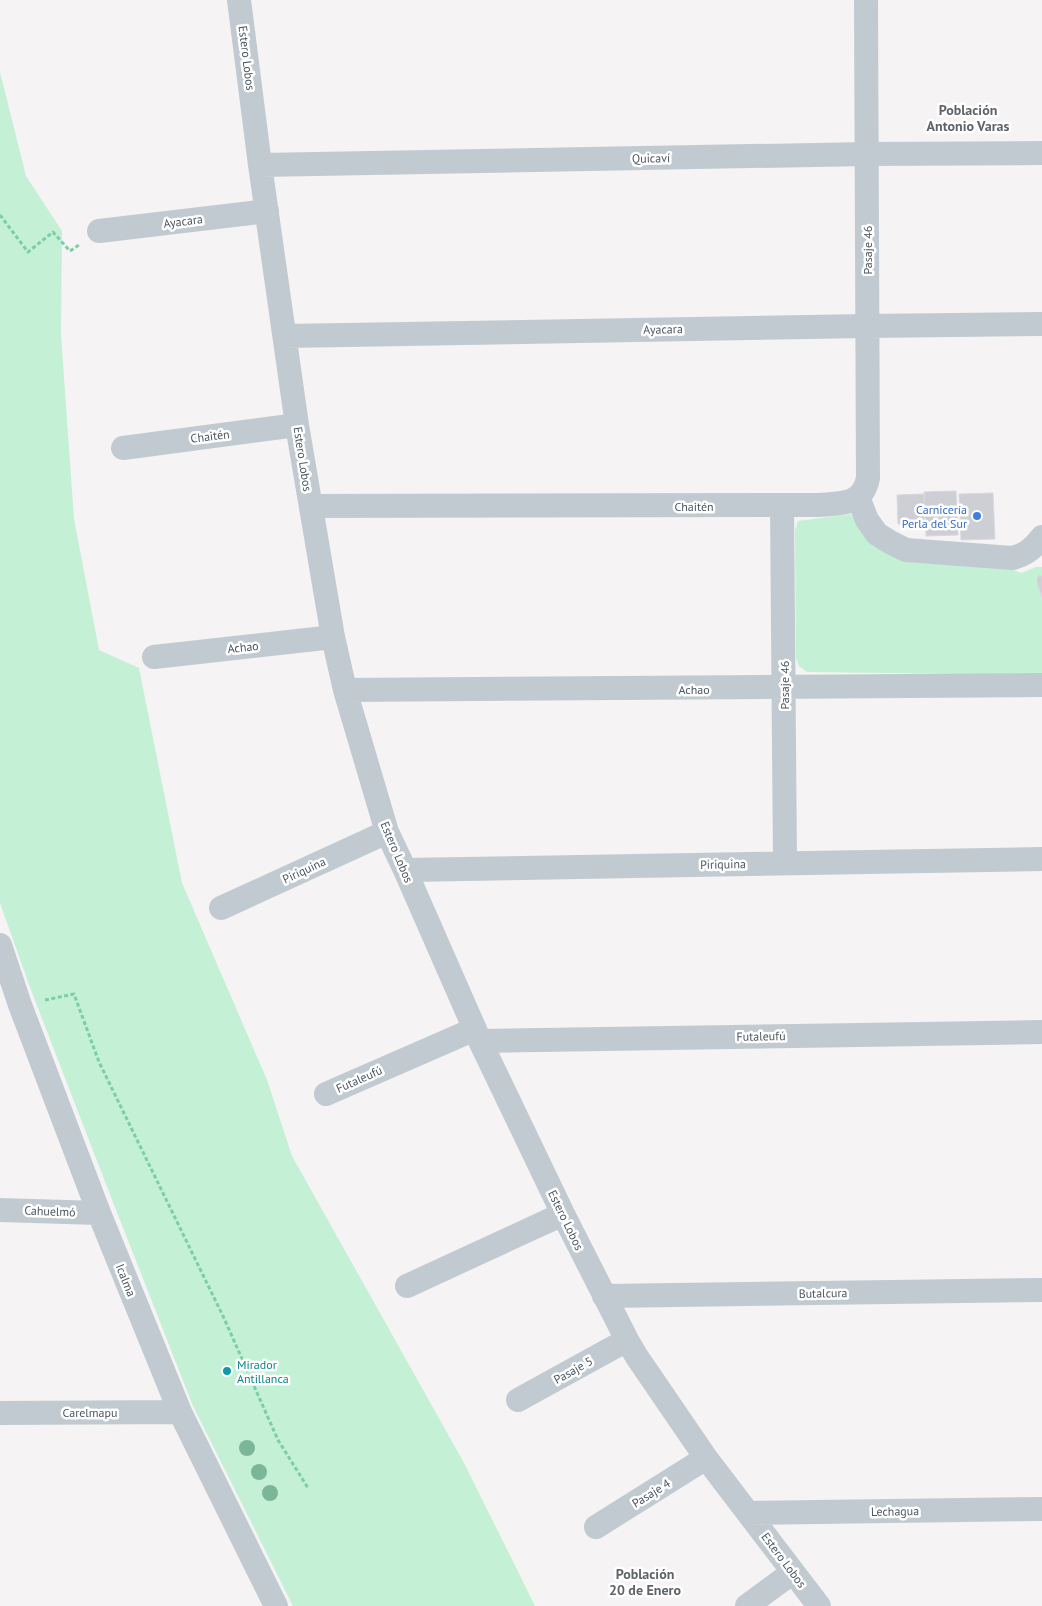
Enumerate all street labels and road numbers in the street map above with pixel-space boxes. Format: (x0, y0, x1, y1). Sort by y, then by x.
street label: Estero Lobos (236, 25, 258, 91)
street label: Quicaví (632, 150, 670, 166)
street label: Ayacara (162, 211, 204, 231)
street label: Pasaje 46 (860, 226, 875, 274)
street label: Ayacara (643, 321, 683, 337)
street label: Chaitén (190, 426, 230, 446)
street label: Estero Lobos (290, 426, 316, 492)
street label: Chaitén (674, 499, 714, 514)
street label: Achao (227, 638, 259, 656)
street label: Pasaje 46 (777, 661, 792, 709)
street label: Achao (678, 682, 710, 697)
street label: Estero Lobos (377, 819, 417, 885)
street label: Piriquina (280, 853, 328, 886)
street label: Piriquina (700, 856, 746, 872)
street label: Futaleufú (736, 1028, 786, 1044)
street label: Futaleufú (334, 1062, 384, 1096)
street label: Estero Lobos (545, 1187, 587, 1253)
street label: Cahuelmó (24, 1203, 76, 1219)
street label: Icalma (113, 1261, 139, 1299)
street label: Butalcura (798, 1285, 848, 1301)
street label: Pasaje 5 (551, 1353, 595, 1387)
street label: Carelmapu (63, 1405, 117, 1420)
street label: Pasaje 4 (629, 1475, 673, 1511)
street label: Lechagua (871, 1503, 919, 1519)
street label: Estero Lobos (758, 1529, 810, 1591)

